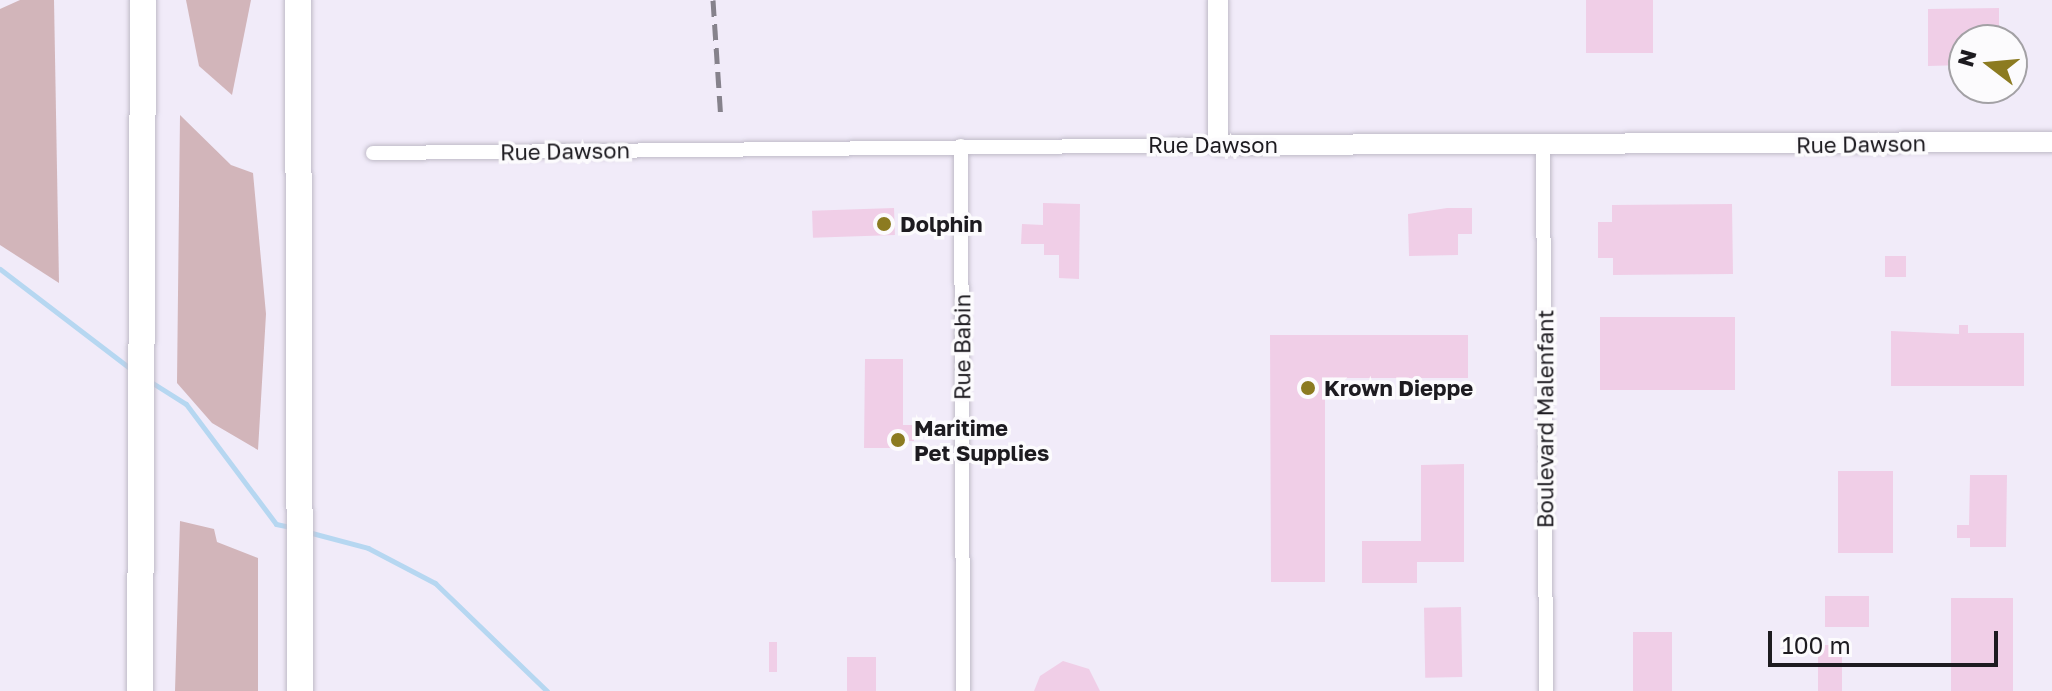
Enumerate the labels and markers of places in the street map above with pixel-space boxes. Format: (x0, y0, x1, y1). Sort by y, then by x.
place label: Dolphin (900, 211, 982, 237)
marker: Dolphin (875, 215, 893, 233)
place label: Krown Dieppe (1324, 375, 1473, 401)
marker: Krown Dieppe (1299, 379, 1317, 397)
place label: Maritime Pet Supplies (914, 414, 1049, 466)
marker: Maritime Pet Supplies (889, 431, 907, 449)

